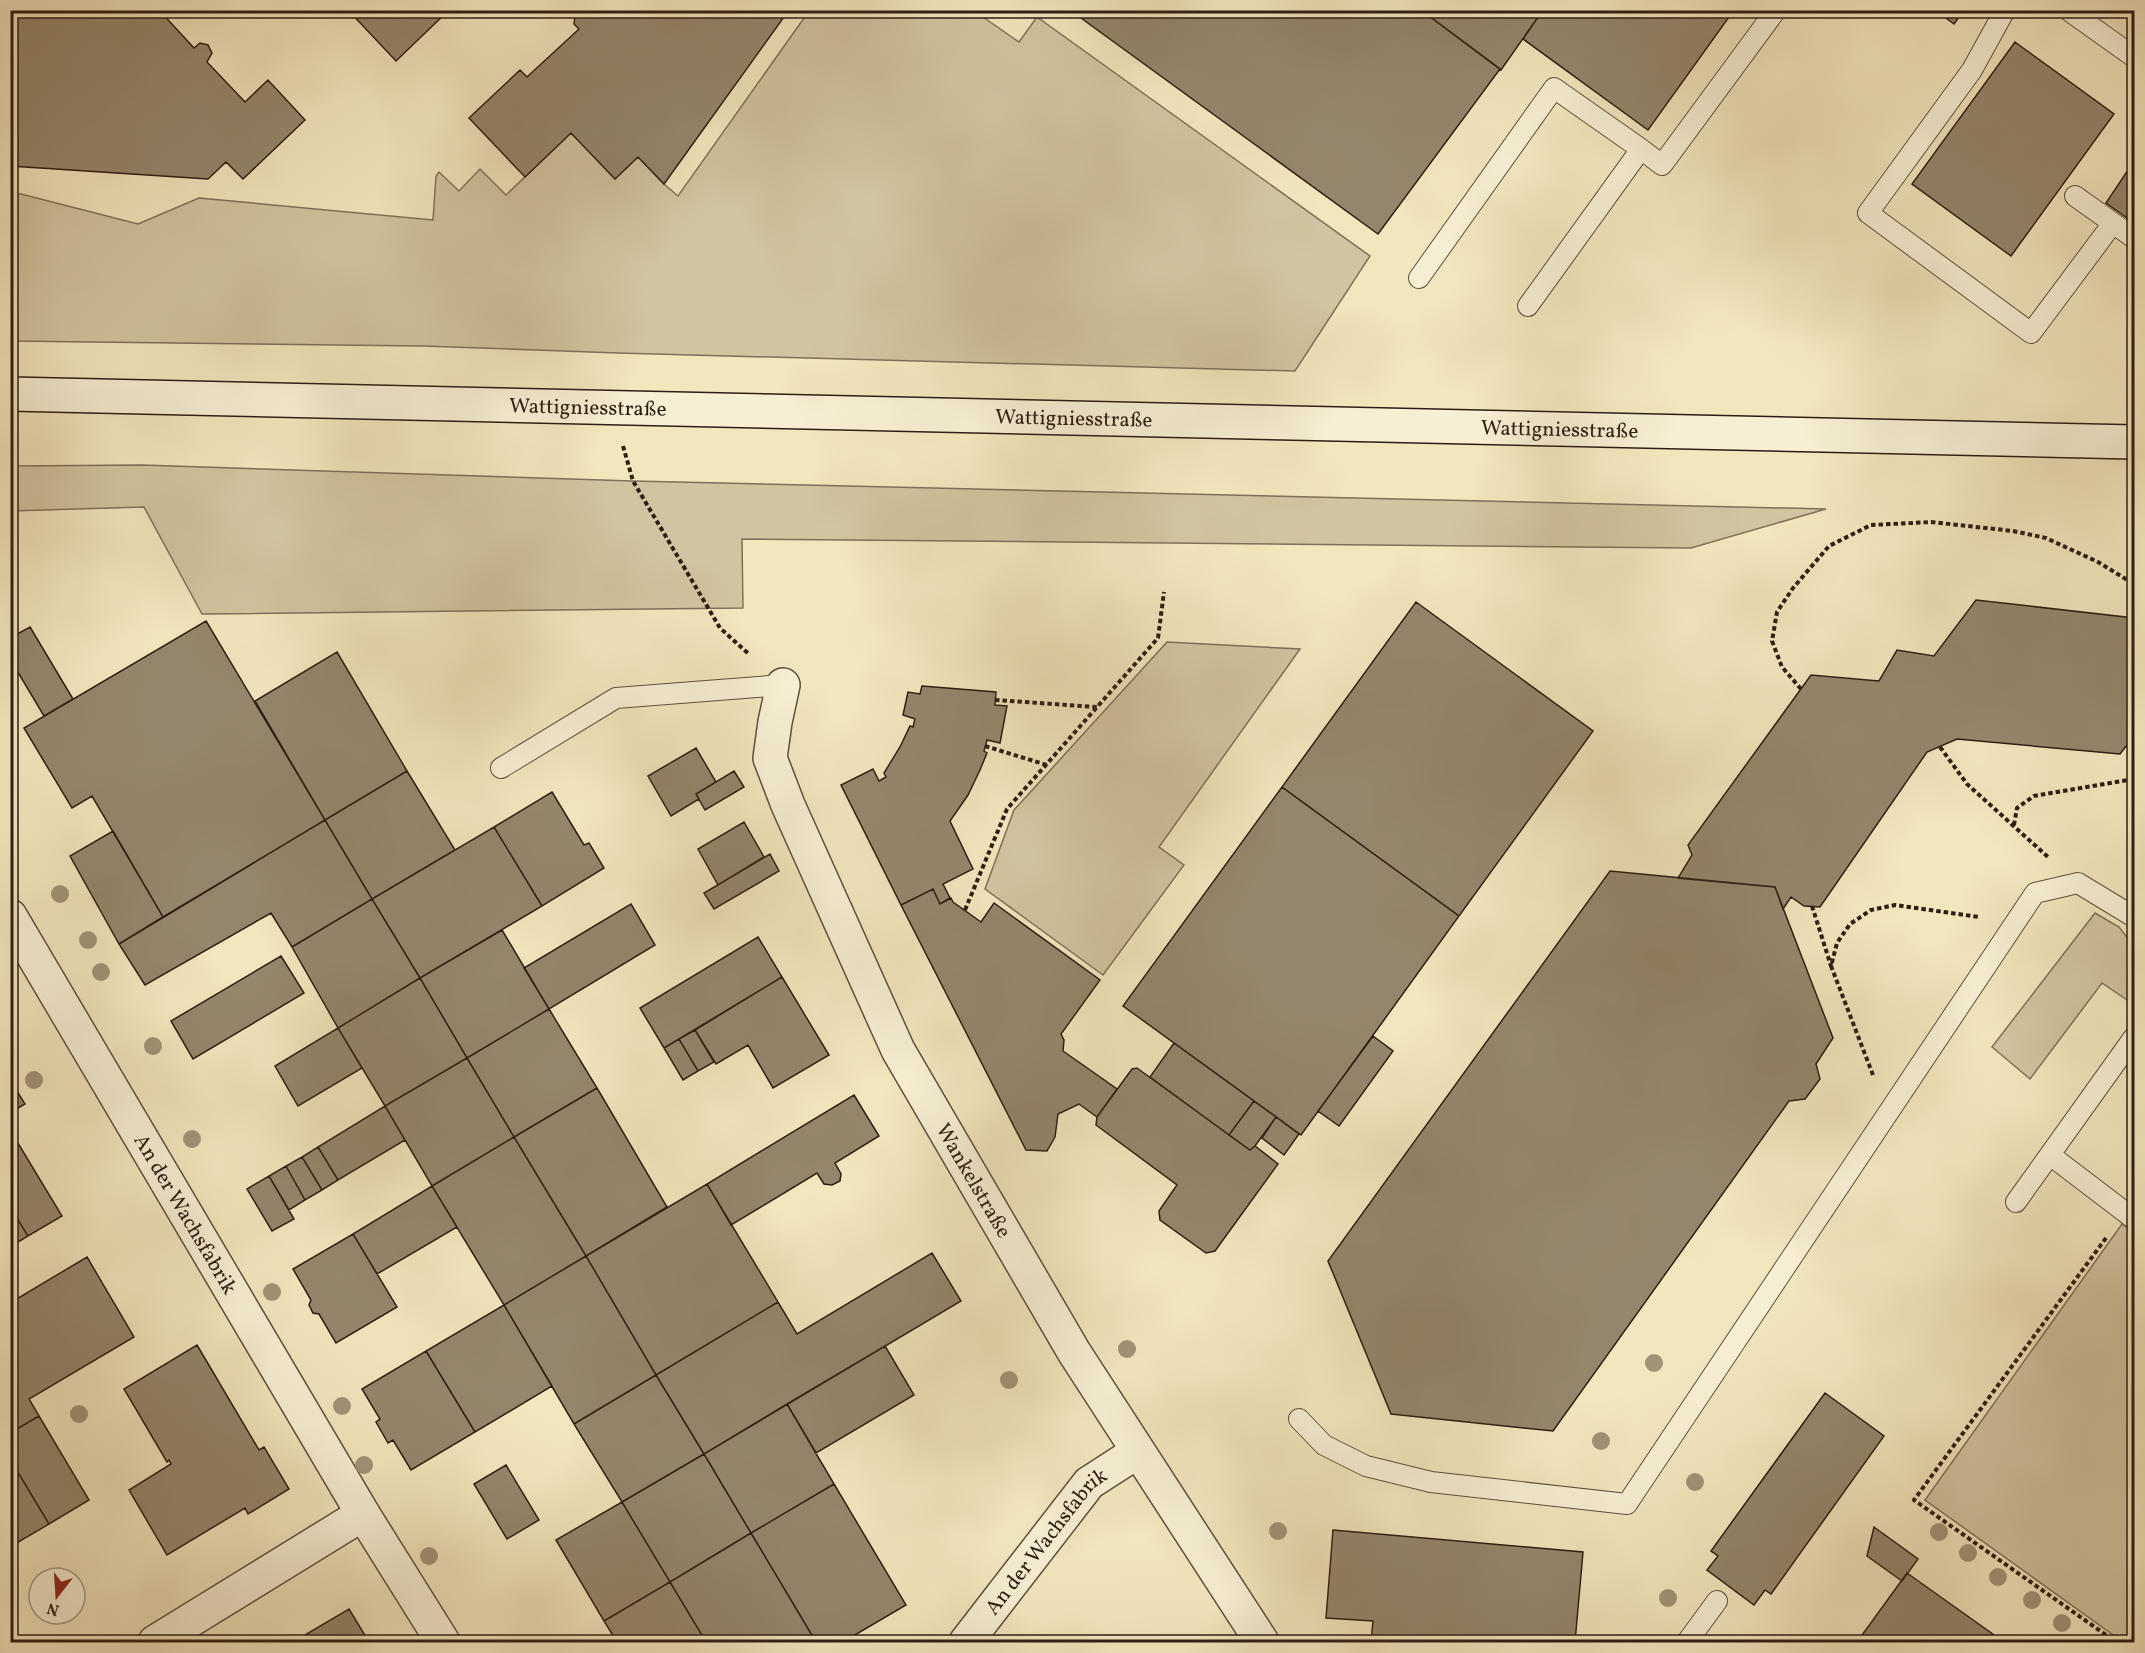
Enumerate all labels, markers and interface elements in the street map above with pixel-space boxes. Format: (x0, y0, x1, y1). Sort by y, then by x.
street label: Wattigniesstraße (509, 392, 667, 425)
street label: Wattigniesstraße (995, 403, 1153, 436)
street label: Wattigniesstraße (1481, 414, 1639, 447)
street label: Wankelstraße (928, 1118, 1018, 1244)
street label: An der Wachsfabrik (126, 1129, 244, 1301)
street label: An der Wachsfabrik (979, 1461, 1114, 1622)
north arrow (27, 1566, 87, 1626)
text: N (44, 1596, 62, 1621)

